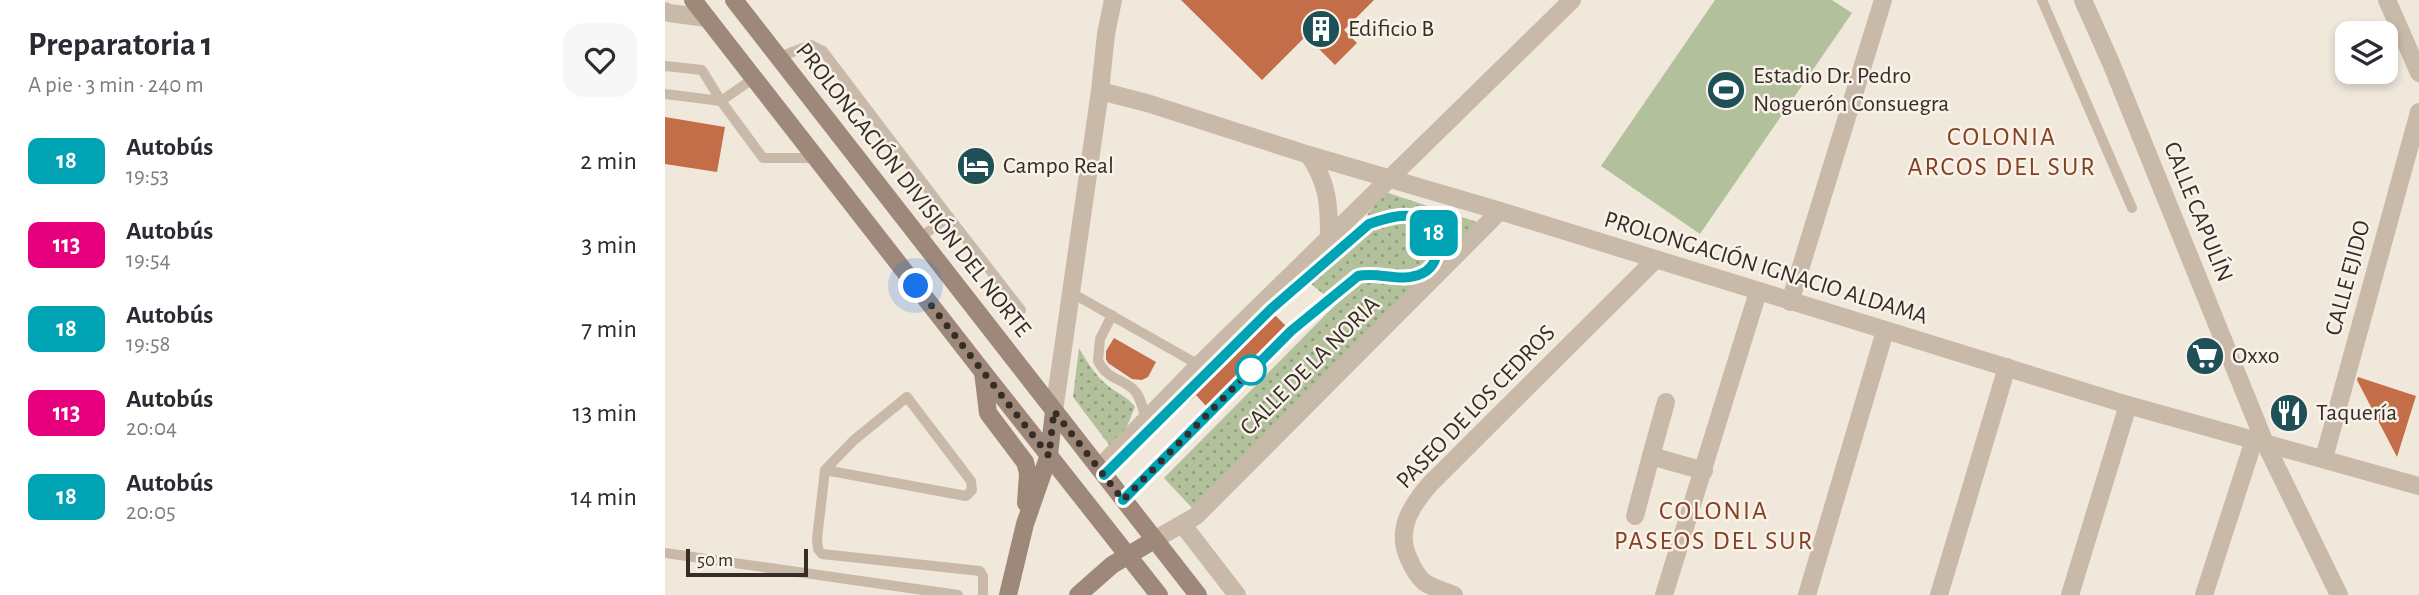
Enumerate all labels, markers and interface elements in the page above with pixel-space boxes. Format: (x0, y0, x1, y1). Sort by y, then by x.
building icon: Edificio B (1300, 8, 1342, 50)
place label: Edificio B (1348, 17, 1434, 41)
map controls (2335, 21, 2398, 84)
button: layers (2335, 21, 2398, 84)
button: heart (563, 23, 637, 97)
text: Preparatoria 1 (28, 29, 213, 62)
street label: PROLONGACIÓN DIVISIÓN DEL NORTE (791, 37, 1037, 342)
place label: Estadio Dr. Pedro Noguerón Consuegra (1753, 64, 1949, 116)
sports icon: Estadio Dr. Pedro Noguerón Consuegra (1705, 69, 1747, 111)
text: A pie · 3 min · 240 m (28, 74, 204, 97)
district label: COLONIA ARCOS DEL SUR (1907, 124, 2097, 180)
text: Autobús (126, 134, 213, 160)
street label: CALLE CAPULÍN (2159, 138, 2239, 285)
hotel icon: Campo Real (955, 145, 997, 187)
text: 2 min (580, 148, 637, 174)
text: 18 (56, 149, 77, 173)
place label: Campo Real (1003, 154, 1114, 178)
text: 19:53 (126, 165, 169, 188)
street label: PROLONGACIÓN IGNACIO ALDAMA (1601, 205, 1931, 329)
line badge: 18 (1403, 210, 1465, 256)
text: Autobús (126, 218, 213, 244)
street label: CALLE EJIDO (2321, 218, 2375, 338)
text: 18 (1424, 221, 1444, 245)
text: 3 min (581, 232, 637, 258)
text: 113 (53, 233, 80, 257)
text: 19:54 (126, 249, 171, 272)
your location (898, 268, 933, 303)
street label: CALLE DE LA NORIA (1236, 292, 1384, 440)
text: Autobús (126, 302, 213, 328)
text: 7 min (581, 316, 637, 342)
text: 18 (56, 317, 77, 341)
street label: PASEO DE LOS CEDROS (1392, 321, 1560, 493)
text: 19:58 (126, 333, 171, 356)
supermarket icon: Oxxo (2184, 335, 2226, 377)
place label: Oxxo (2232, 344, 2280, 368)
unlabelled marker (1236, 355, 1266, 385)
text: Autobús (126, 386, 213, 412)
restaurant icon: Taquería (2268, 392, 2310, 434)
text: 13 min (573, 400, 637, 426)
text: 113 (53, 401, 80, 425)
place label: Taquería (2316, 401, 2397, 425)
text: 20:04 (126, 417, 177, 440)
text: Autobús (126, 470, 213, 496)
text: 14 min (571, 484, 637, 510)
text: 18 (56, 485, 77, 509)
district label: COLONIA PASEOS DEL SUR (1614, 498, 1814, 554)
text: 20:05 (126, 501, 176, 524)
scale bar (686, 546, 809, 578)
text: 50 m (697, 551, 733, 570)

